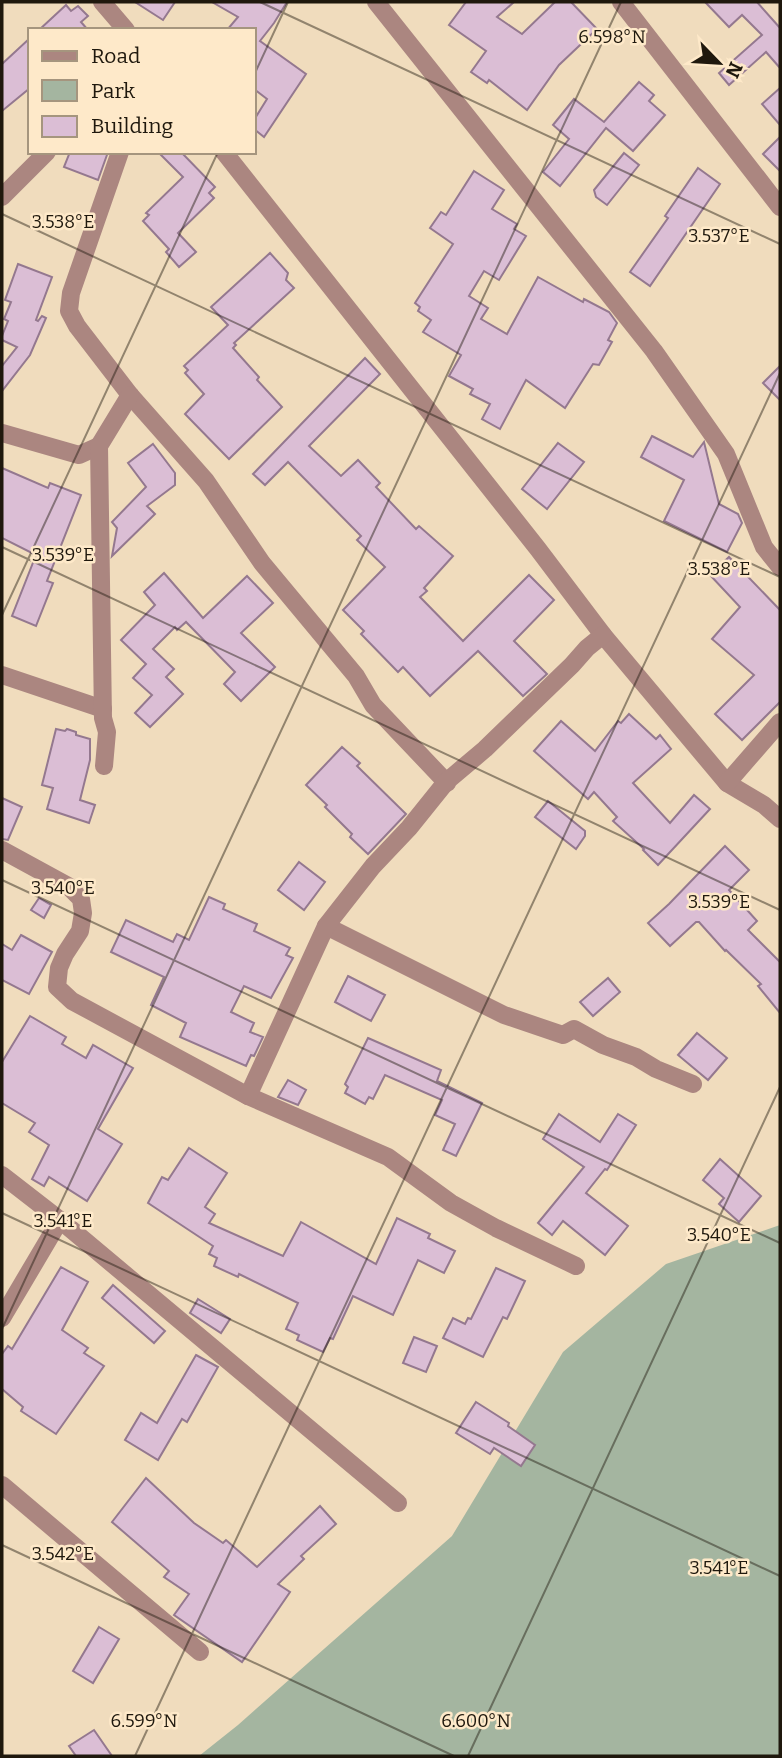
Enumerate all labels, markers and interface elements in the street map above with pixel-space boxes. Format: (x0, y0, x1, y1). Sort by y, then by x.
text: 6.598°N (578, 26, 646, 48)
legend (28, 28, 256, 154)
north arrow (684, 28, 754, 98)
text: Road (91, 43, 140, 69)
text: N (720, 58, 747, 82)
text: Park (91, 78, 135, 104)
text: Building (91, 113, 174, 139)
text: 3.538°E (32, 211, 94, 233)
text: 3.537°E (688, 225, 750, 247)
text: 3.539°E (32, 544, 94, 566)
text: 3.538°E (688, 558, 750, 580)
text: 3.540°E (31, 877, 95, 899)
text: 3.539°E (688, 891, 750, 913)
text: 3.541°E (33, 1210, 93, 1232)
text: 3.540°E (687, 1224, 751, 1246)
text: 3.542°E (32, 1543, 94, 1565)
text: 3.541°E (689, 1557, 749, 1579)
text: 6.599°N (111, 1710, 177, 1732)
text: 6.600°N (441, 1710, 511, 1732)

